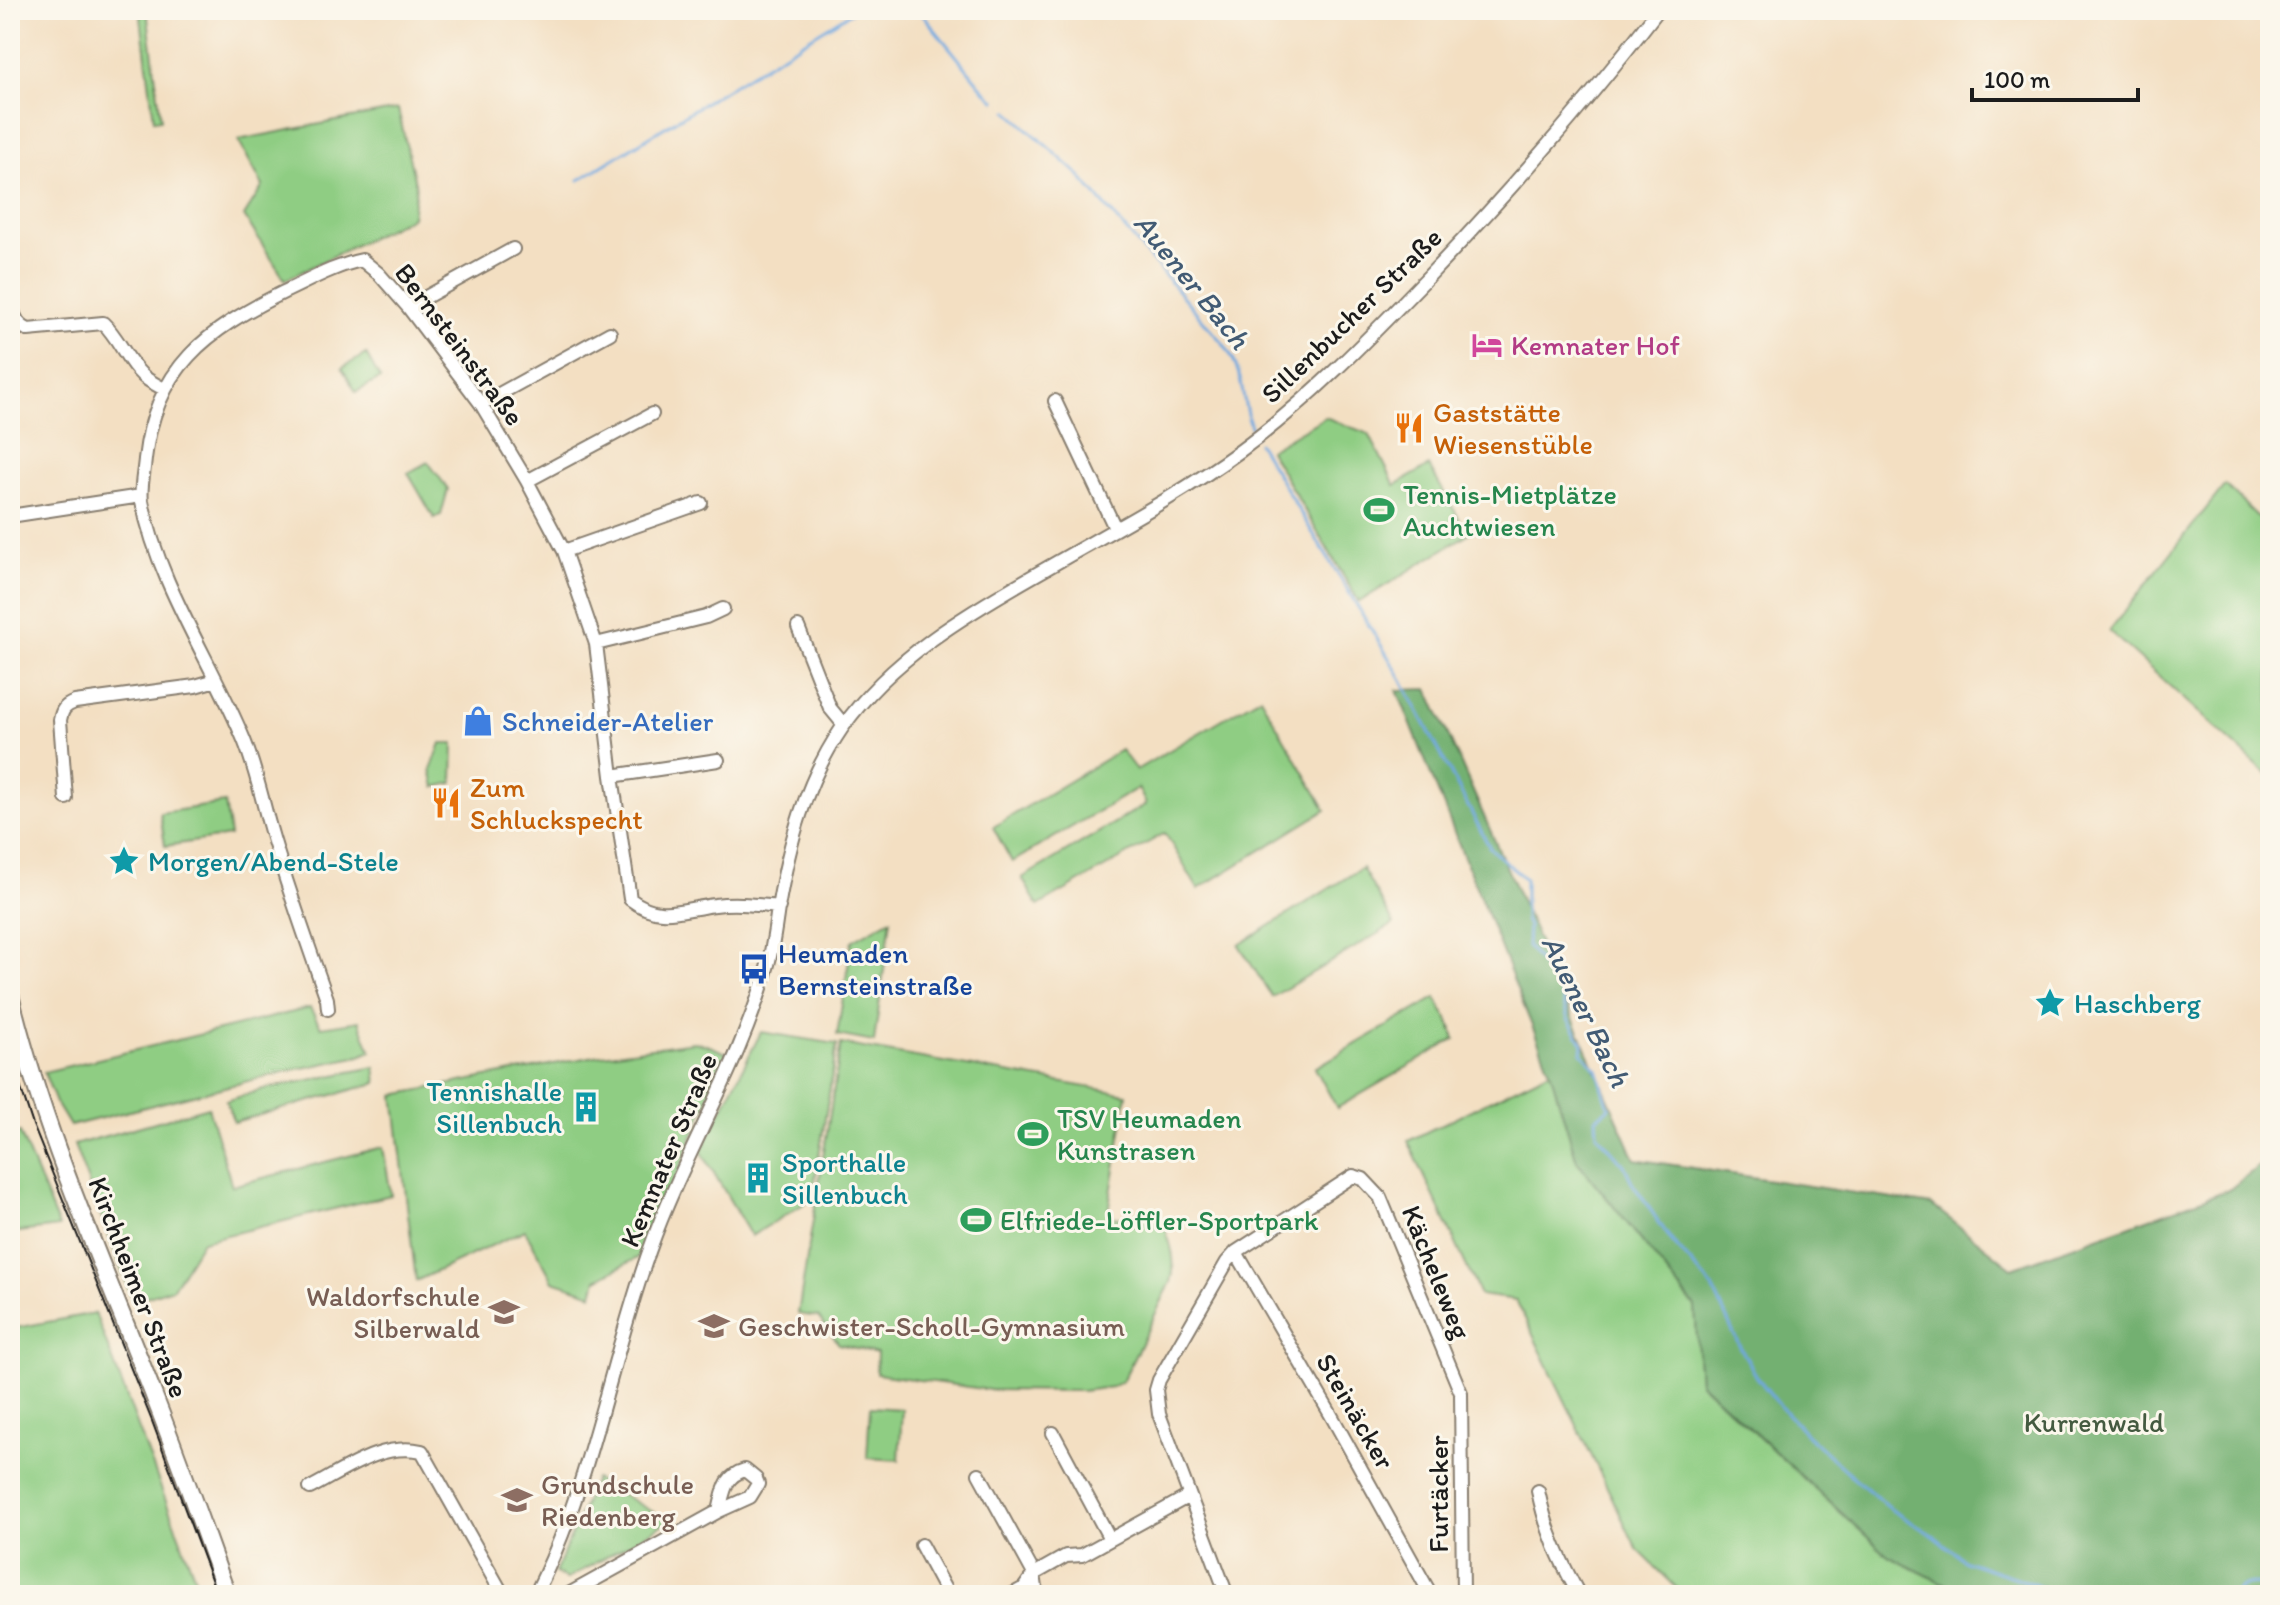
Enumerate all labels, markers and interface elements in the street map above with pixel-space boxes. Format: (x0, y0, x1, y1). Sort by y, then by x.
scale bar (1972, 52, 2138, 102)
text: 100 m (1984, 65, 2050, 94)
water label: Auener Bach (1126, 205, 1259, 357)
street label: Sillenbucher Straße (1254, 220, 1448, 410)
street label: Bernsteinstraße (388, 256, 532, 432)
hotel icon: Kemnater Hof (1470, 328, 1504, 362)
place label: Kemnater Hof (1511, 328, 1680, 362)
place label: Gaststätte Wiesenstüble (1433, 395, 1593, 461)
restaurant icon: Gaststätte Wiesenstüble (1392, 411, 1426, 445)
place label: Tennis-Mietplätze Auchtwiesen (1403, 477, 1617, 543)
sports icon: Tennis-Mietplätze Auchtwiesen (1362, 493, 1396, 527)
shop icon: Schneider-Atelier (461, 704, 495, 738)
place label: Schneider-Atelier (502, 704, 714, 738)
place label: Zum Schluckspecht (470, 770, 643, 836)
restaurant icon: Zum Schluckspecht (429, 786, 463, 820)
place icon: Morgen/Abend-Stele (107, 844, 141, 878)
place label: Morgen/Abend-Stele (148, 844, 399, 878)
water label: Auener Bach (1534, 929, 1639, 1094)
place label: Heumaden Bernsteinstraße (778, 936, 973, 1002)
bus stop icon: Heumaden Bernsteinstraße (737, 952, 771, 986)
place icon: Haschberg (2033, 986, 2067, 1020)
place label: Haschberg (2074, 986, 2201, 1020)
street label: Kemnater Straße (612, 1048, 724, 1252)
place label: Tennishalle Sillenbuch (426, 1074, 562, 1140)
building icon: Tennishalle Sillenbuch (569, 1090, 603, 1124)
place label: TSV Heumaden Kunstrasen (1057, 1101, 1242, 1167)
sports icon: TSV Heumaden Kunstrasen (1016, 1117, 1050, 1151)
place label: Sporthalle Sillenbuch (782, 1145, 908, 1211)
building icon: Sporthalle Sillenbuch (741, 1161, 775, 1195)
street label: Kirchheimer Straße (81, 1172, 197, 1402)
street label: Kächeleweg (1395, 1200, 1480, 1345)
sports icon: Elfriede-Löffler-Sportpark (959, 1203, 993, 1237)
place label: Elfriede-Löffler-Sportpark (1000, 1203, 1319, 1237)
place label: Waldorfschule Silberwald (306, 1279, 480, 1345)
school or university icon: Waldorfschule Silberwald (487, 1295, 521, 1329)
school or university icon: Geschwister-Scholl-Gymnasium (697, 1309, 731, 1343)
place label: Geschwister-Scholl-Gymnasium (738, 1309, 1126, 1343)
street label: Steinäcker (1309, 1347, 1403, 1475)
park label: Kurrenwald (2024, 1405, 2164, 1439)
street label: Furtäcker (1421, 1435, 1455, 1553)
place label: Grundschule Riedenberg (541, 1467, 694, 1533)
school or university icon: Grundschule Riedenberg (500, 1483, 534, 1517)

